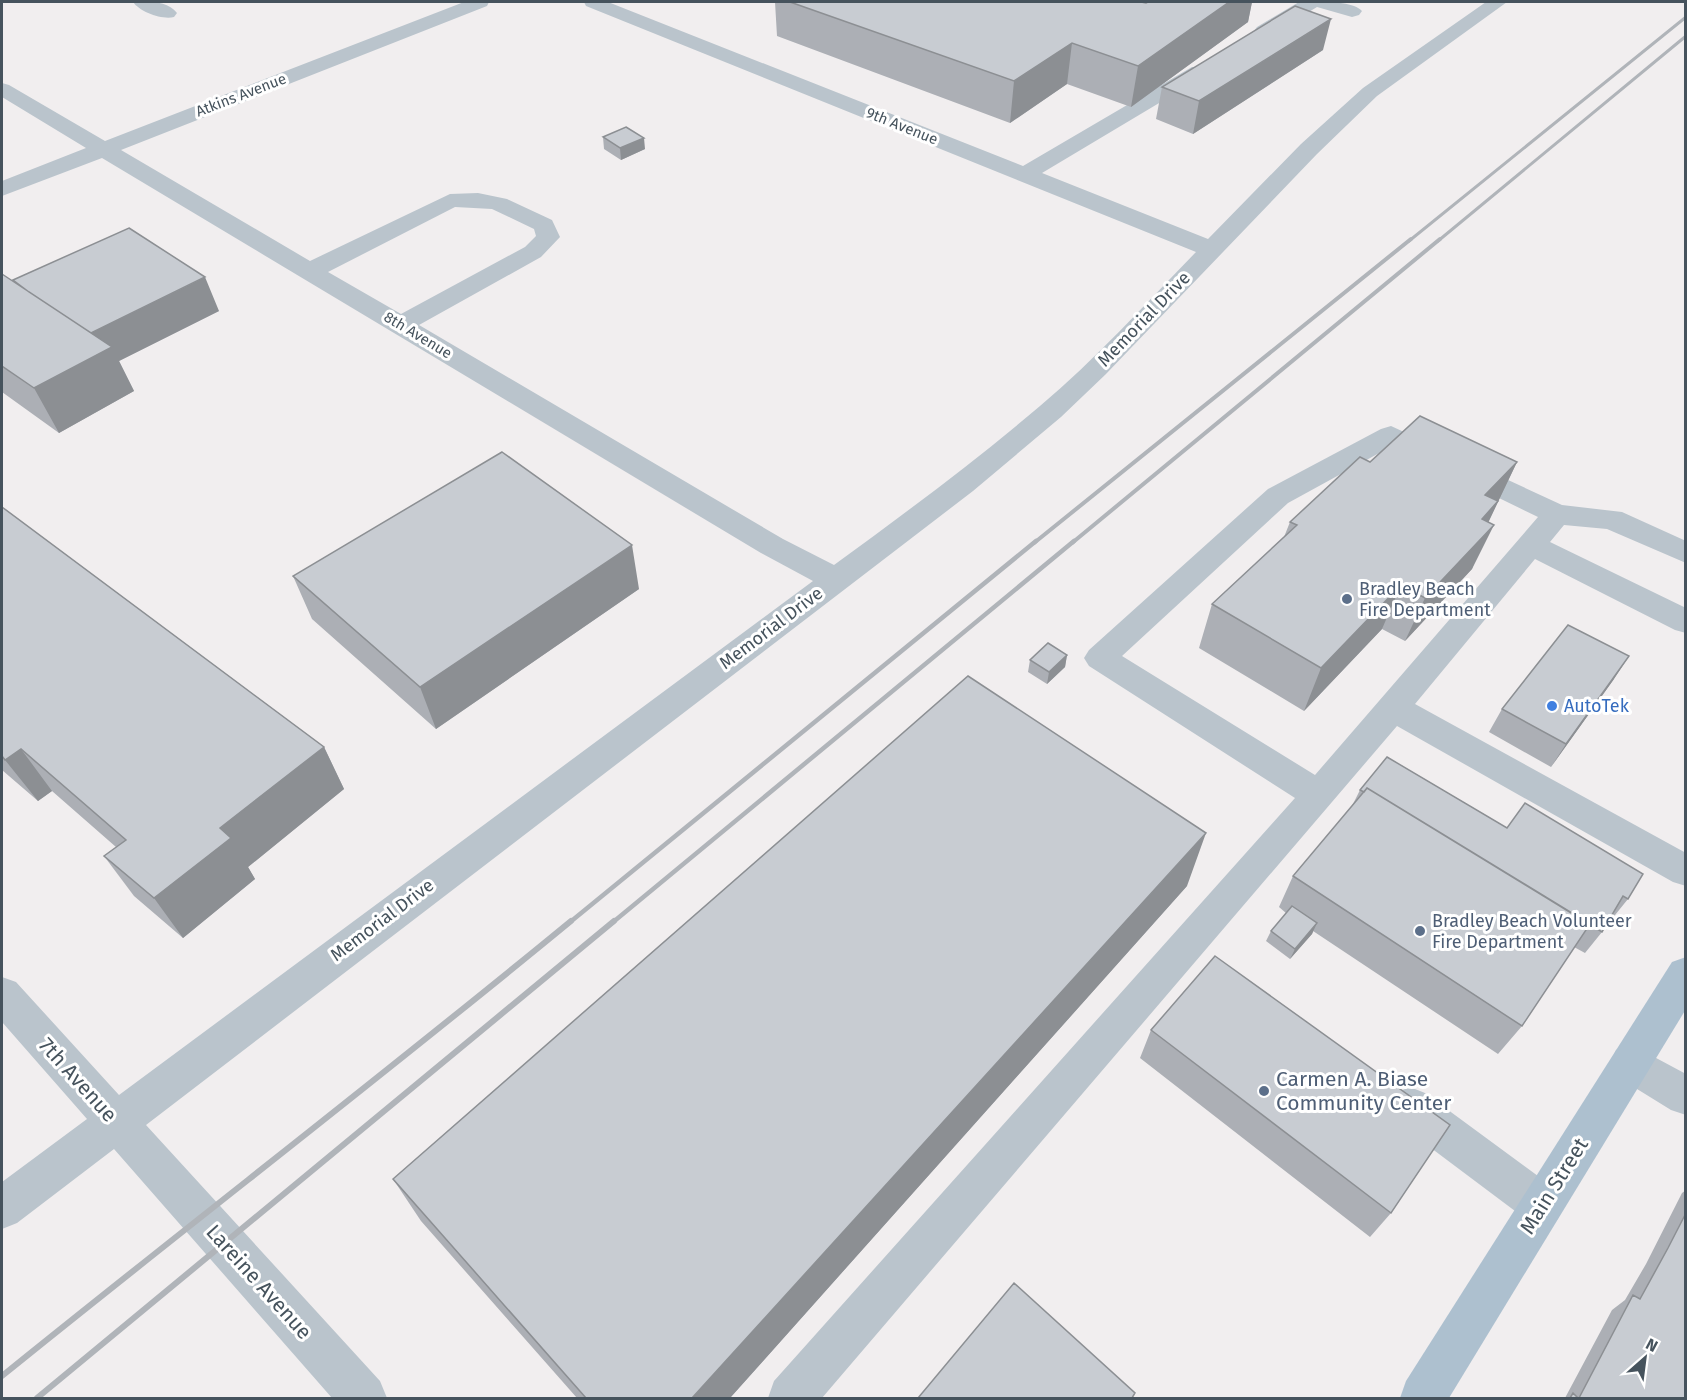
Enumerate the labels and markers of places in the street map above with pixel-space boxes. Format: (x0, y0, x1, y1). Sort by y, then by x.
place label: Bradley Beach Fire Department (1359, 578, 1491, 621)
marker: Bradley Beach Fire Department (1340, 592, 1354, 606)
place label: AutoTek (1564, 695, 1630, 717)
marker: AutoTek (1545, 699, 1559, 713)
place label: Bradley Beach Volunteer Fire Department (1432, 910, 1632, 953)
marker: Bradley Beach Volunteer Fire Department (1413, 924, 1427, 938)
place label: Carmen A. Biase Community Center (1276, 1066, 1451, 1116)
marker: Carmen A. Biase Community Center (1257, 1084, 1271, 1098)

